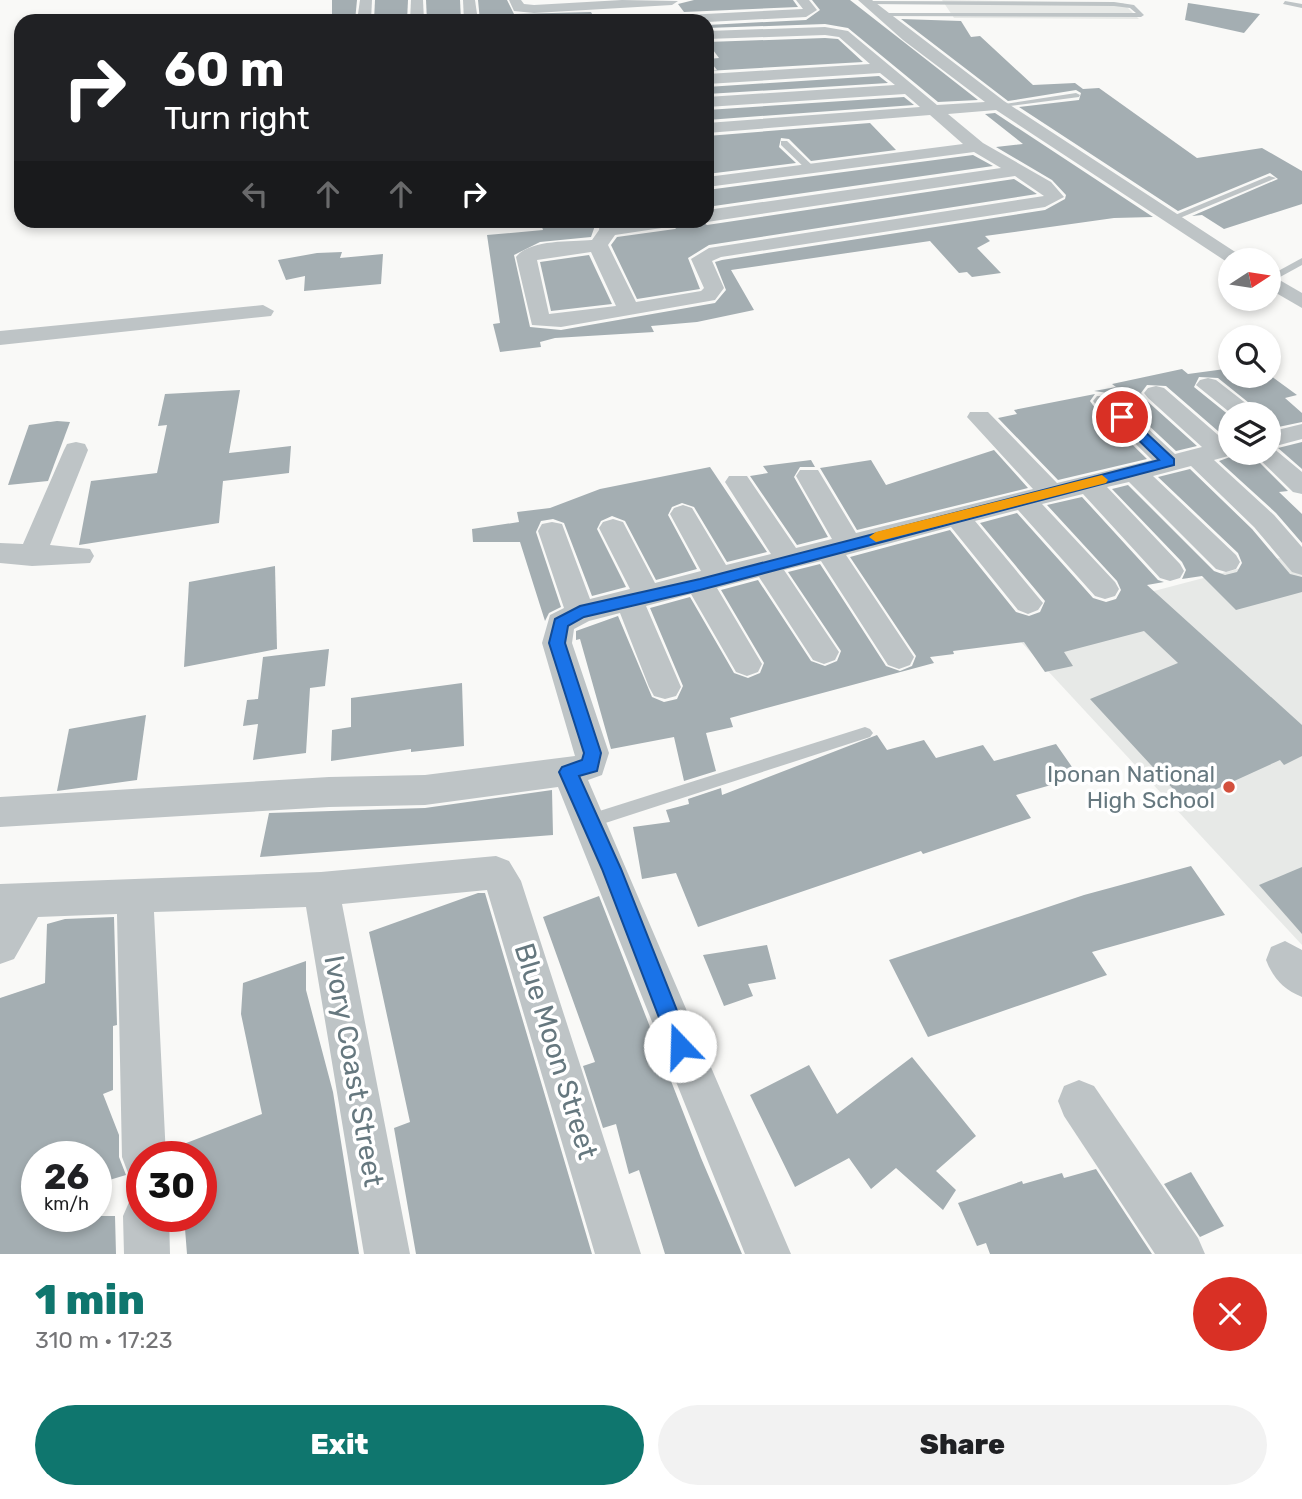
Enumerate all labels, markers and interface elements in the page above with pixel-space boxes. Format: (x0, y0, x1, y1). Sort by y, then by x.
text: 60 m (164, 40, 285, 98)
icon: right (49, 42, 140, 133)
text: Turn right (164, 99, 309, 137)
icon: left (236, 175, 274, 213)
icon: ahead (309, 175, 347, 213)
icon: ahead (382, 175, 420, 213)
icon: right (455, 175, 493, 213)
north arrow (1218, 248, 1281, 312)
map controls (1218, 248, 1281, 465)
button: search (1218, 325, 1281, 388)
pin (1092, 387, 1152, 447)
icon: arrive (1103, 398, 1141, 436)
button: layers (1218, 402, 1281, 465)
place label: Iponan National High School (1047, 760, 1215, 814)
marker: Iponan National High School (1221, 779, 1237, 795)
street label: Blue Moon Street (507, 939, 605, 1163)
street label: Ivory Coast Street (317, 953, 391, 1189)
position arrow (643, 1009, 717, 1083)
speed limit sign: 30 (126, 1141, 217, 1232)
text: 26 (44, 1156, 89, 1198)
text: km/h (44, 1193, 89, 1215)
text: 1 min (35, 1275, 145, 1325)
button: close (1193, 1277, 1267, 1351)
text: 310 m · 17:23 (35, 1326, 173, 1354)
button: Exit (35, 1405, 644, 1485)
button: Share (658, 1405, 1267, 1485)

